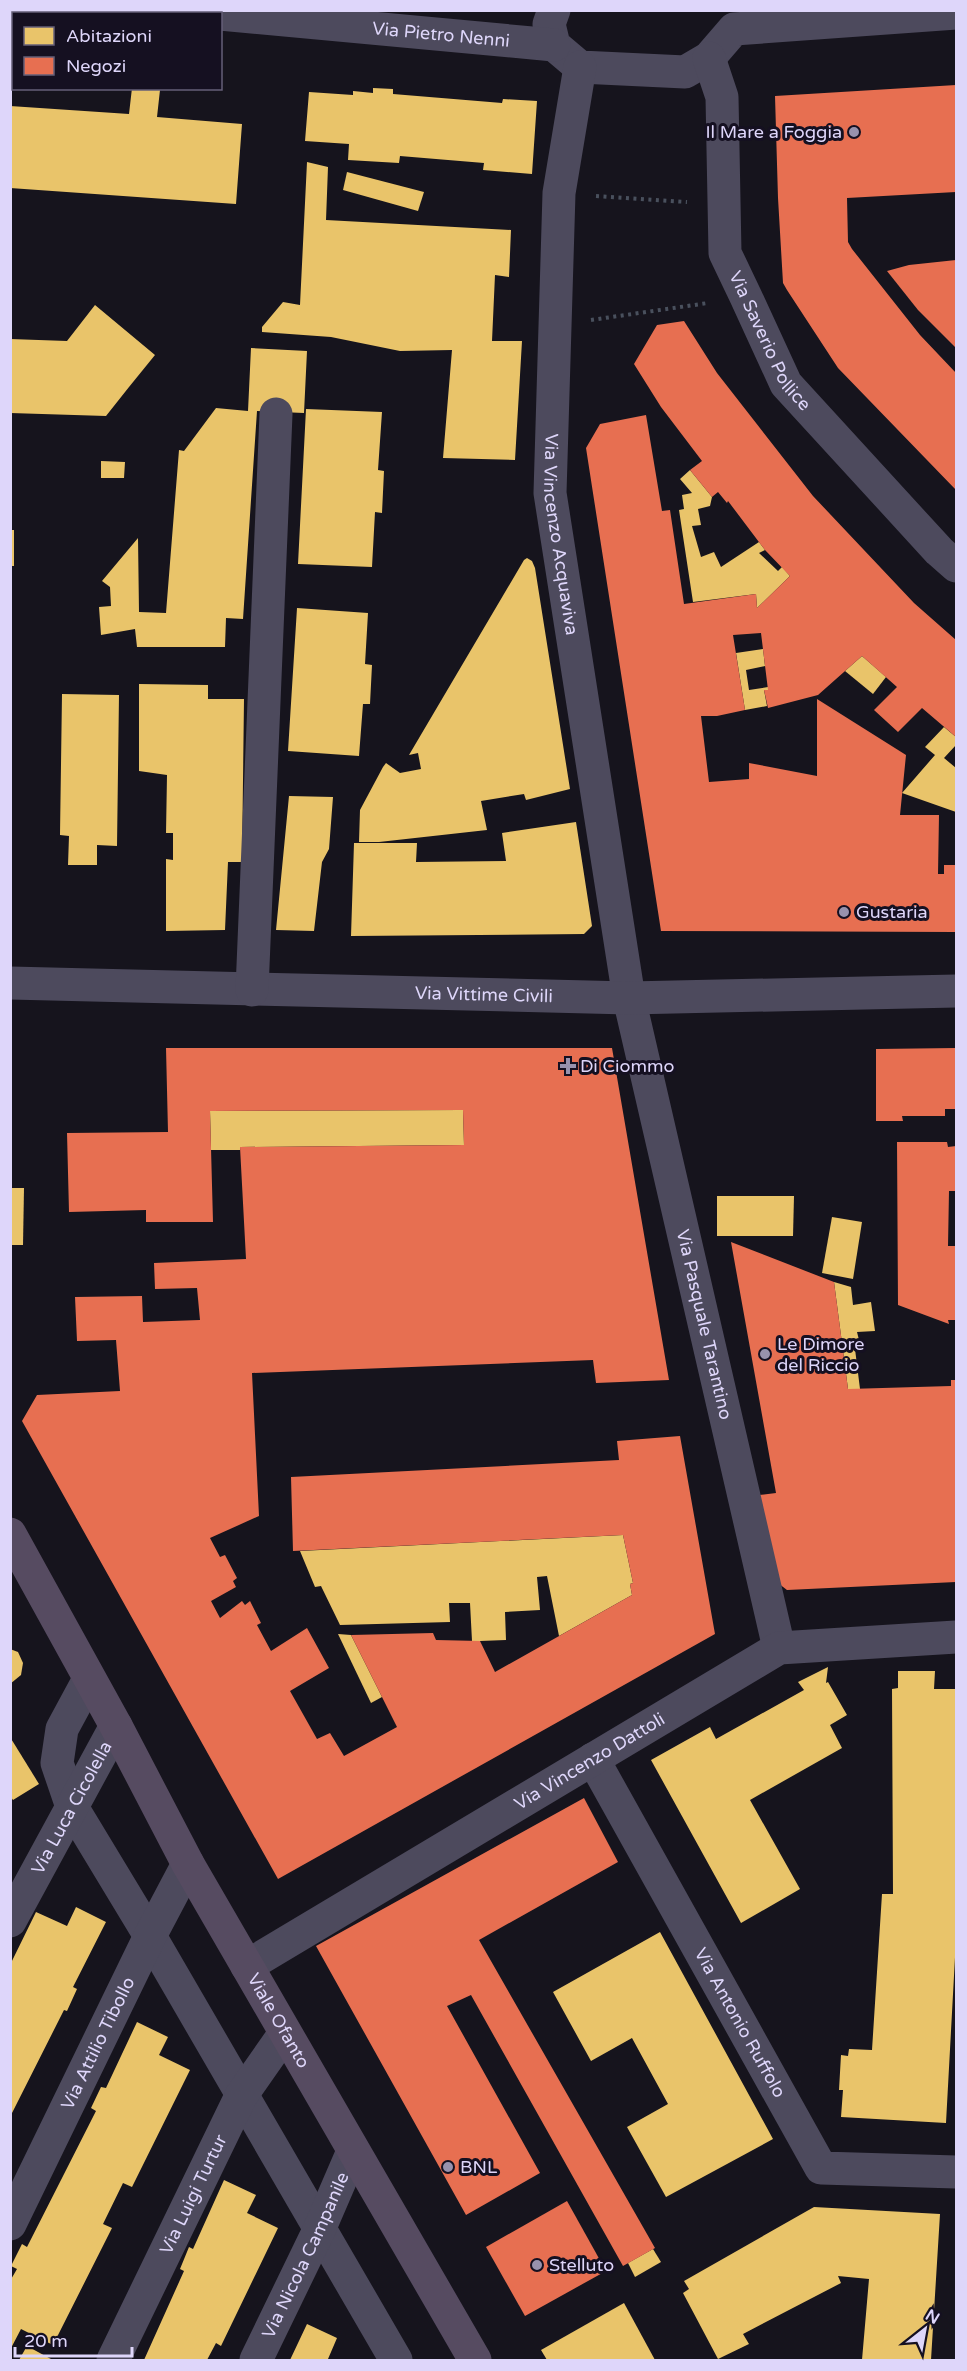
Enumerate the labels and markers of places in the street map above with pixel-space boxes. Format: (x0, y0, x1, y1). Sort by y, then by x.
place label: Il Mare a Foggia (706, 121, 842, 143)
marker: Il Mare a Foggia (847, 125, 861, 139)
place label: Gustaria (856, 901, 928, 923)
marker: Gustaria (837, 905, 851, 919)
place label: Di Ciommo (580, 1055, 674, 1077)
marker: Di Ciommo (561, 1059, 575, 1073)
place label: Le Dimore del Riccio (777, 1333, 864, 1376)
marker: Le Dimore del Riccio (758, 1347, 772, 1361)
place label: BNL (460, 2156, 498, 2178)
marker: BNL (441, 2160, 455, 2174)
place label: Stelluto (549, 2254, 614, 2276)
marker: Stelluto (530, 2258, 544, 2272)

